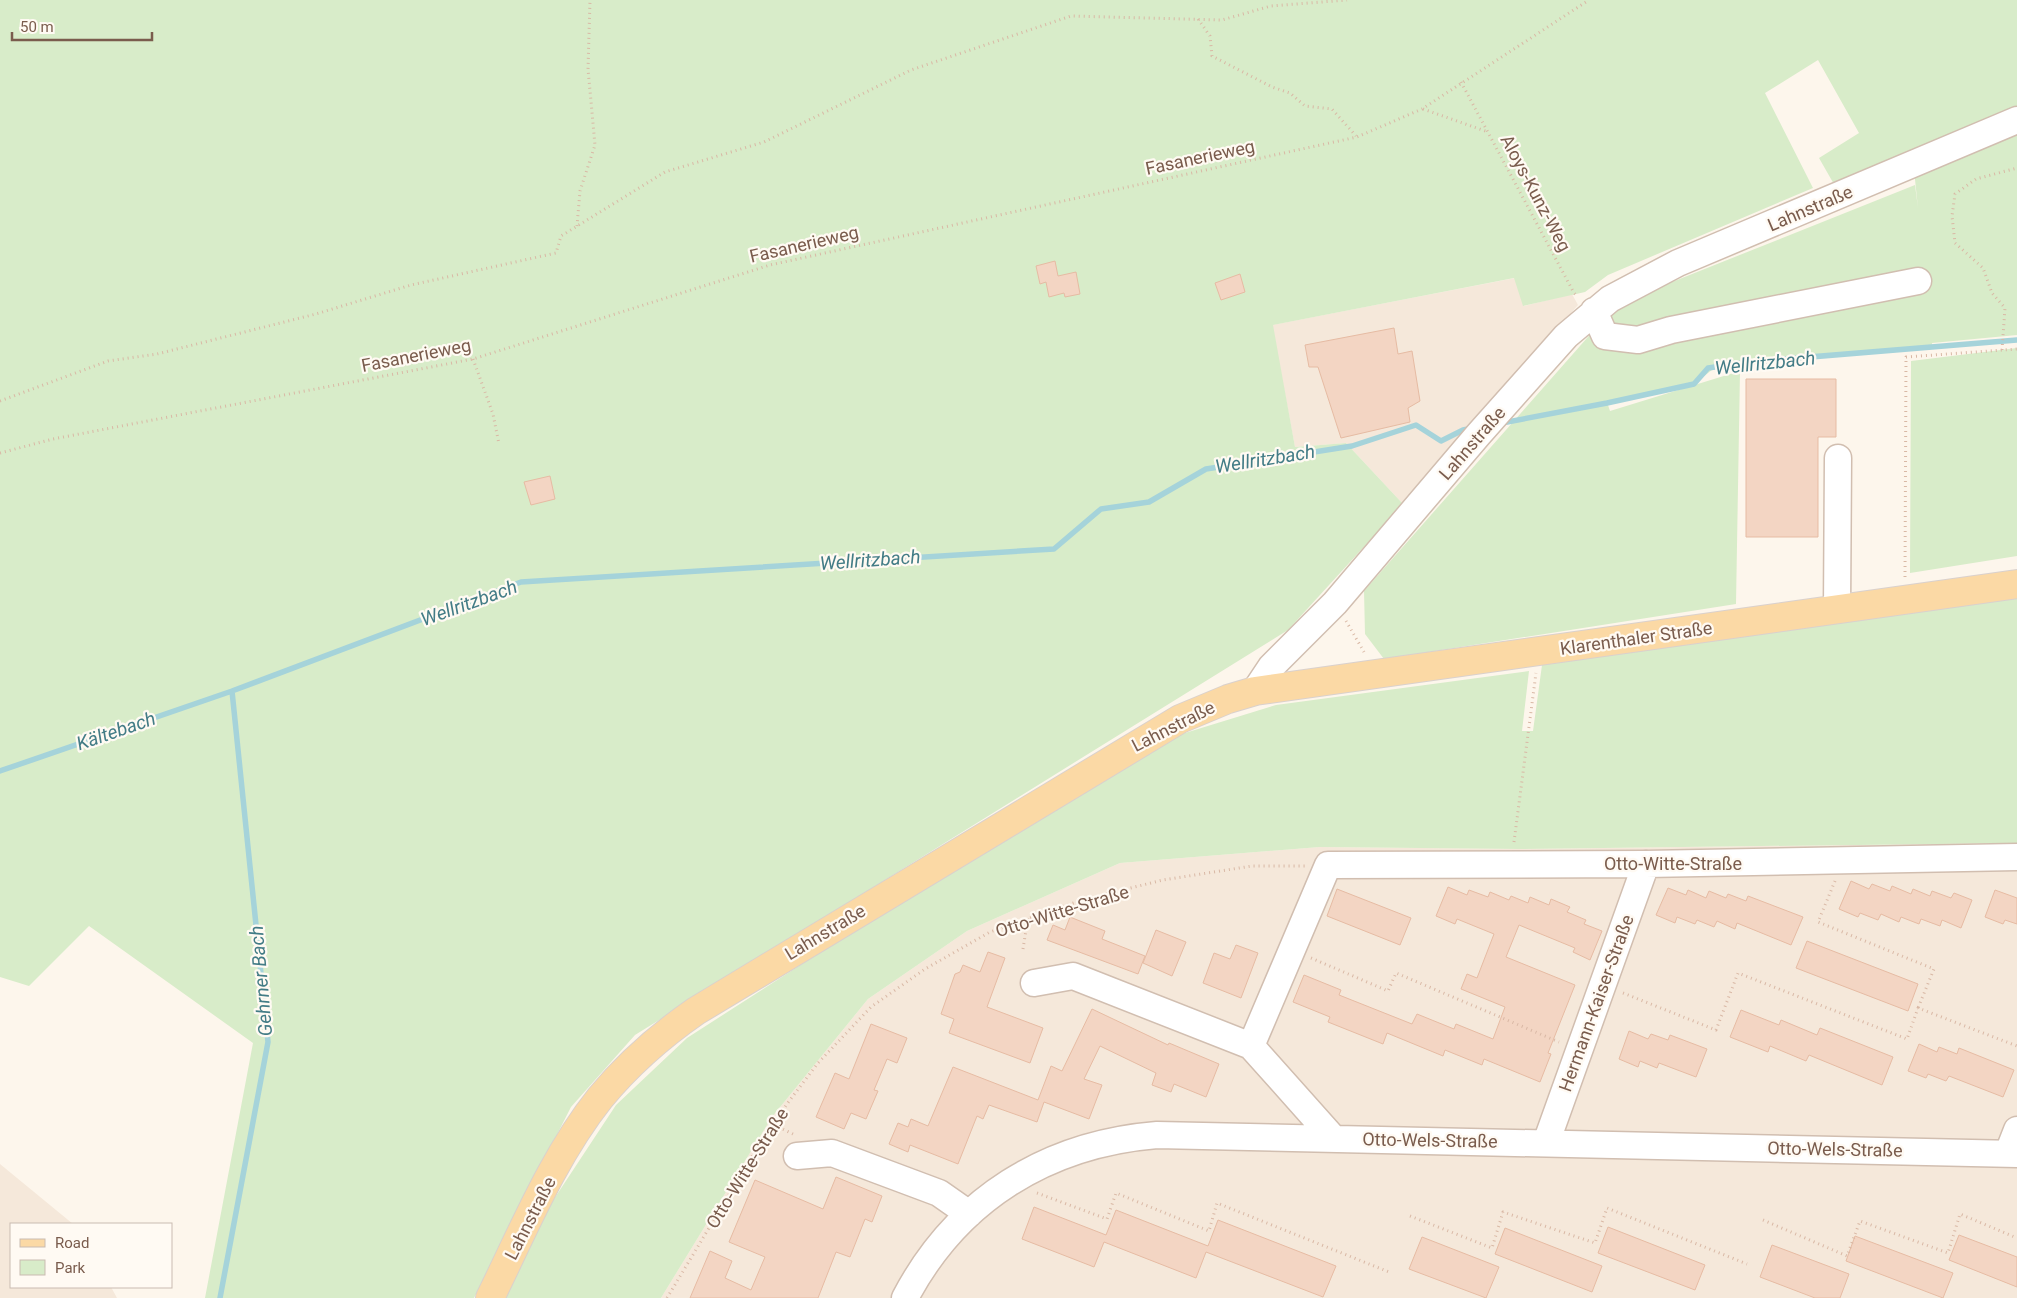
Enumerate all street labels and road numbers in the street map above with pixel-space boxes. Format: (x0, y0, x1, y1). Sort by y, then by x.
street label: Aloys-Kunz-Weg (1496, 131, 1576, 255)
street label: Fasanerieweg (1143, 135, 1257, 179)
street label: Lahnstraße (1764, 181, 1856, 235)
street label: Fasanerieweg (747, 221, 861, 267)
street label: Fasanerieweg (359, 334, 473, 376)
street label: Lahnstraße (1434, 402, 1510, 484)
street label: Klarenthaler Straße (1559, 617, 1713, 659)
street label: Lahnstraße (1128, 696, 1218, 756)
street label: Otto-Witte-Straße (1604, 853, 1742, 874)
street label: Otto-Witte-Straße (993, 881, 1131, 941)
street label: Lahnstraße (781, 900, 869, 964)
street label: Hermann-Kaiser-Straße (1554, 912, 1638, 1094)
street label: Otto-Witte-Straße (701, 1104, 793, 1232)
street label: Otto-Wels-Straße (1362, 1128, 1498, 1152)
street label: Otto-Wels-Straße (1767, 1137, 1903, 1161)
street label: Lahnstraße (500, 1173, 560, 1263)

